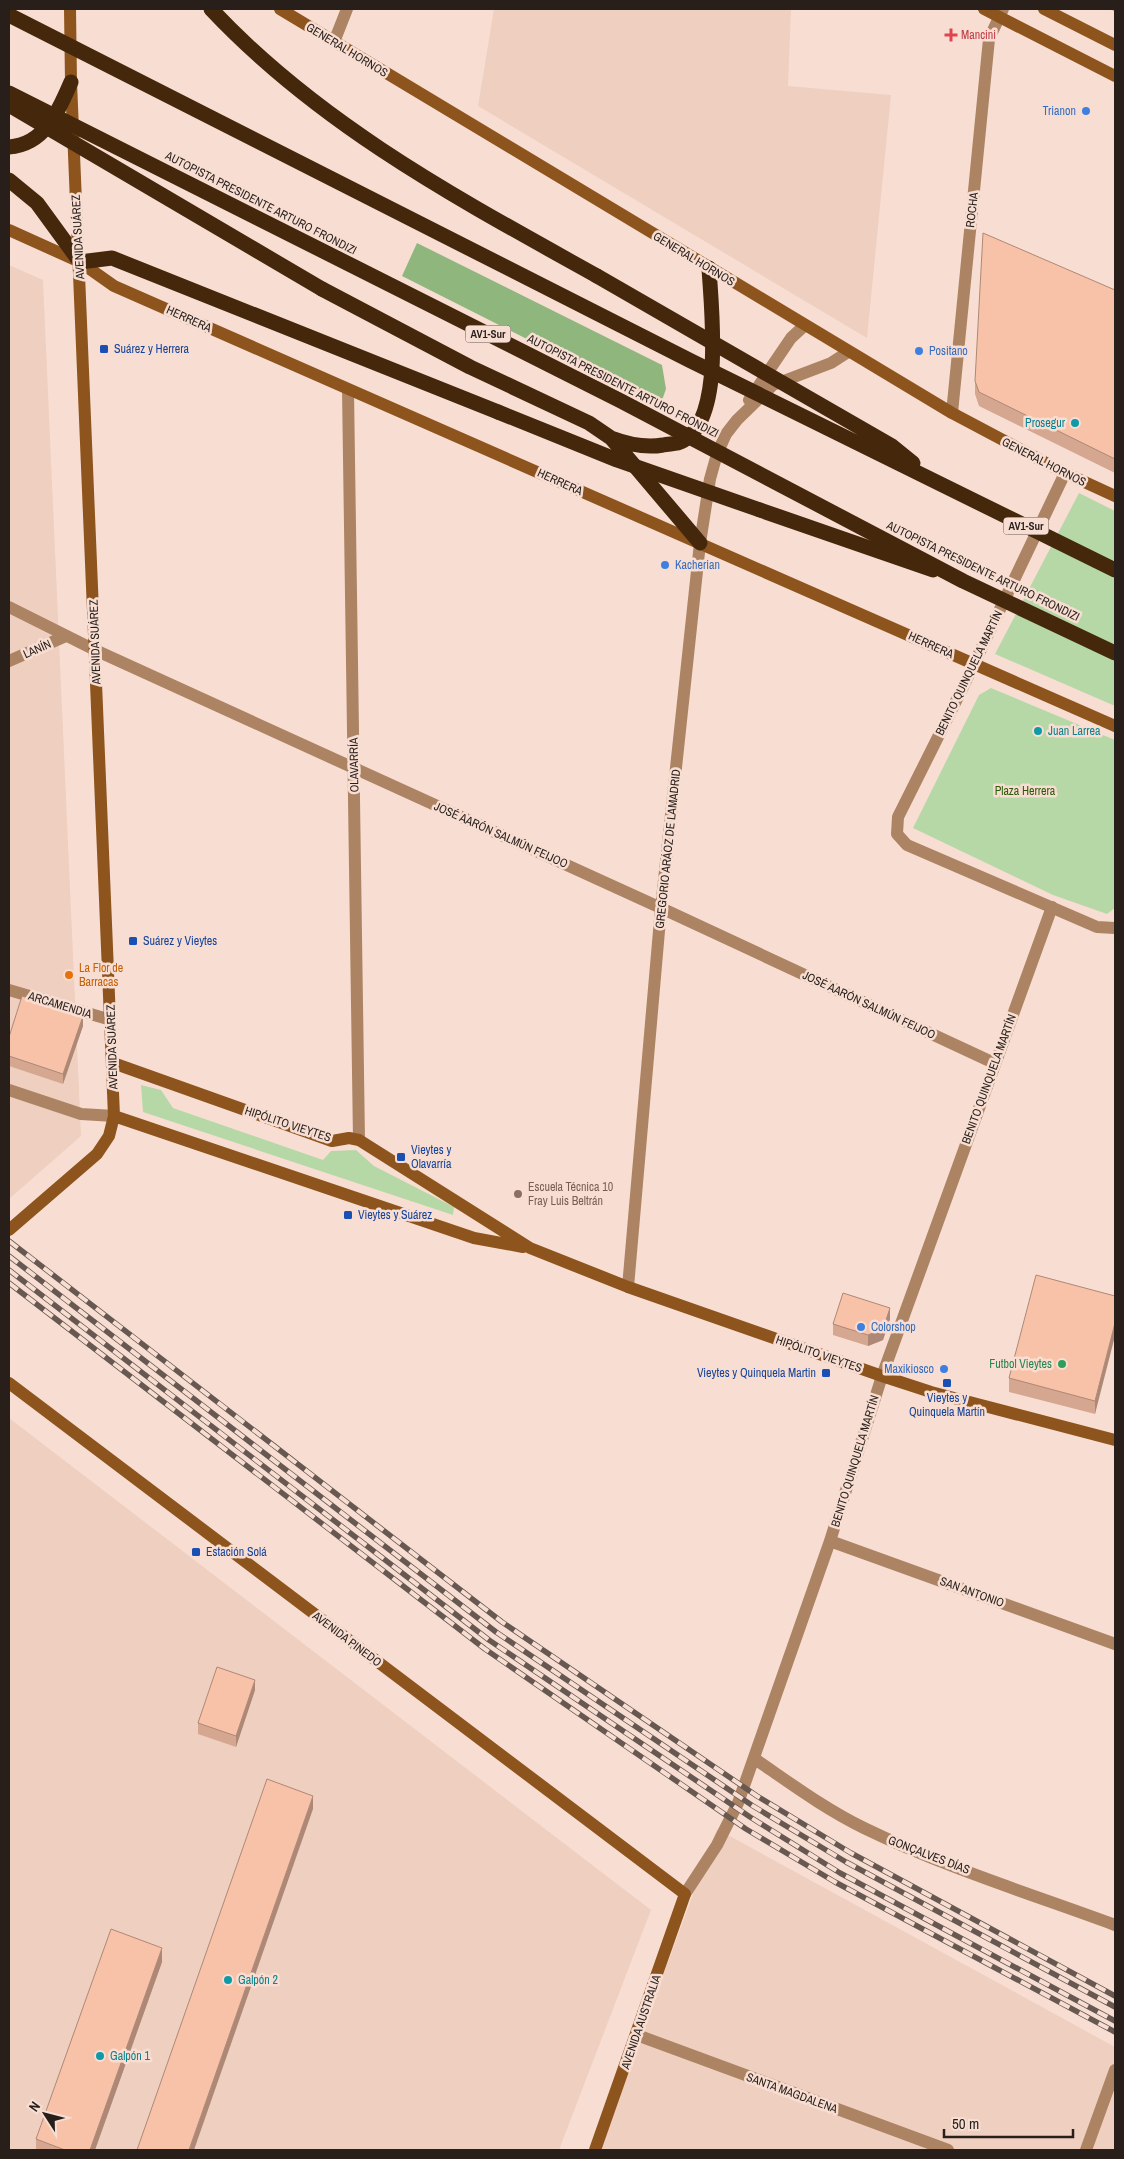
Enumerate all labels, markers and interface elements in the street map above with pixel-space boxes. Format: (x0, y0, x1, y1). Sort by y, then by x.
street label: GENERAL HORNOS (303, 19, 391, 81)
place label: Mancini (961, 27, 996, 43)
marker: Mancini (945, 29, 957, 41)
place label: Trianon (1042, 103, 1076, 119)
marker: Trianon (1080, 105, 1092, 117)
street label: AUTOPISTA PRESIDENTE ARTURO FRONDIZI (162, 147, 359, 258)
street label: ROCHA (962, 191, 982, 229)
street label: AVENIDA SUÁREZ (68, 194, 88, 281)
street label: GENERAL HORNOS (650, 228, 738, 290)
street label: HERRERA (164, 302, 215, 336)
road number: AV1-Sur (466, 326, 510, 342)
street label: AUTOPISTA PRESIDENTE ARTURO FRONDIZI (524, 330, 721, 441)
place label: Suárez y Herrera (114, 341, 189, 357)
marker: Suárez y Herrera (98, 343, 110, 355)
place label: Positano (929, 343, 968, 359)
marker: Positano (913, 345, 925, 357)
place label: Prosegur (1025, 415, 1066, 431)
marker: Prosegur (1069, 417, 1081, 429)
street label: GENERAL HORNOS (999, 434, 1089, 490)
street label: HERRERA (535, 465, 586, 499)
street label: AUTOPISTA PRESIDENTE ARTURO FRONDIZI (883, 517, 1082, 625)
road number: AV1-Sur (1004, 518, 1048, 534)
place label: Kacherian (675, 557, 720, 573)
marker: Kacherian (659, 559, 671, 571)
street label: AVENIDA SUÁREZ (86, 599, 105, 686)
street label: BENITO QUINQUELA MARTÍN (932, 608, 1006, 738)
street label: HERRERA (906, 628, 957, 662)
street label: LANÍN (21, 636, 53, 662)
place label: Juan Larrea (1048, 723, 1101, 739)
marker: Juan Larrea (1032, 725, 1044, 737)
street label: OLAVARRÍA (346, 737, 362, 793)
street label: GREGORIO ARÁOZ DE LAMADRID (652, 768, 684, 930)
park label: Plaza Herrera (995, 783, 1056, 799)
street label: JOSÉ AARÓN SALMÚN FEIJOO (432, 798, 571, 872)
place label: Suárez y Vieytes (143, 933, 217, 949)
marker: Suárez y Vieytes (127, 935, 139, 947)
place label: La Flor de Barracas (79, 960, 123, 990)
street label: JOSÉ AARÓN SALMÚN FEIJOO (800, 967, 938, 1043)
marker: La Flor de Barracas (63, 969, 75, 981)
street label: ARCAMENDIA (25, 987, 94, 1022)
street label: AVENIDA SUÁREZ (103, 1004, 122, 1091)
street label: BENITO QUINQUELA MARTÍN (958, 1012, 1020, 1146)
street label: HIPÓLITO VIEYTES (243, 1102, 334, 1146)
place label: Vieytes y Olavarría (411, 1142, 452, 1172)
marker: Vieytes y Olavarría (395, 1151, 407, 1163)
place label: Escuela Técnica 10 Fray Luis Beltrán (528, 1179, 613, 1209)
marker: Escuela Técnica 10 Fray Luis Beltrán (512, 1188, 524, 1200)
place label: Vieytes y Suárez (358, 1207, 432, 1223)
marker: Vieytes y Suárez (342, 1209, 354, 1221)
place label: Colorshop (871, 1319, 916, 1335)
marker: Colorshop (855, 1321, 867, 1333)
street label: HIPÓLITO VIEYTES (774, 1332, 865, 1376)
place label: Futbol Vieytes (989, 1356, 1052, 1372)
marker: Futbol Vieytes (1056, 1358, 1068, 1370)
place label: Maxikiosco (884, 1361, 934, 1377)
marker: Maxikiosco (938, 1363, 950, 1375)
place label: Vieytes y Quinquela Martin (697, 1365, 816, 1381)
marker: Vieytes y Quinquela Martin (820, 1367, 832, 1379)
marker: Vieytes y Quinquela Martín (941, 1377, 953, 1389)
place label: Vieytes y Quinquela Martín (909, 1390, 985, 1420)
street label: BENITO QUINQUELA MARTÍN (827, 1393, 883, 1529)
place label: Estación Solá (206, 1544, 267, 1560)
marker: Estación Solá (190, 1546, 202, 1558)
street label: SAN ANTONIO (938, 1573, 1007, 1611)
street label: AVENIDA PINEDO (308, 1607, 385, 1670)
street label: GONÇALVES DÍAS (886, 1832, 973, 1878)
place label: Galpón 2 (238, 1972, 278, 1988)
street label: AVENIDA AUSTRALIA (617, 1972, 665, 2072)
marker: Galpón 2 (222, 1974, 234, 1986)
place label: Galpón 1 (110, 2048, 150, 2064)
marker: Galpón 1 (94, 2050, 106, 2062)
street label: SANTA MAGDALENA (744, 2069, 840, 2117)
north arrow (20, 2089, 70, 2139)
text: N (25, 2098, 44, 2115)
scale bar (944, 2106, 1073, 2138)
text: 50 m (952, 2113, 979, 2134)

